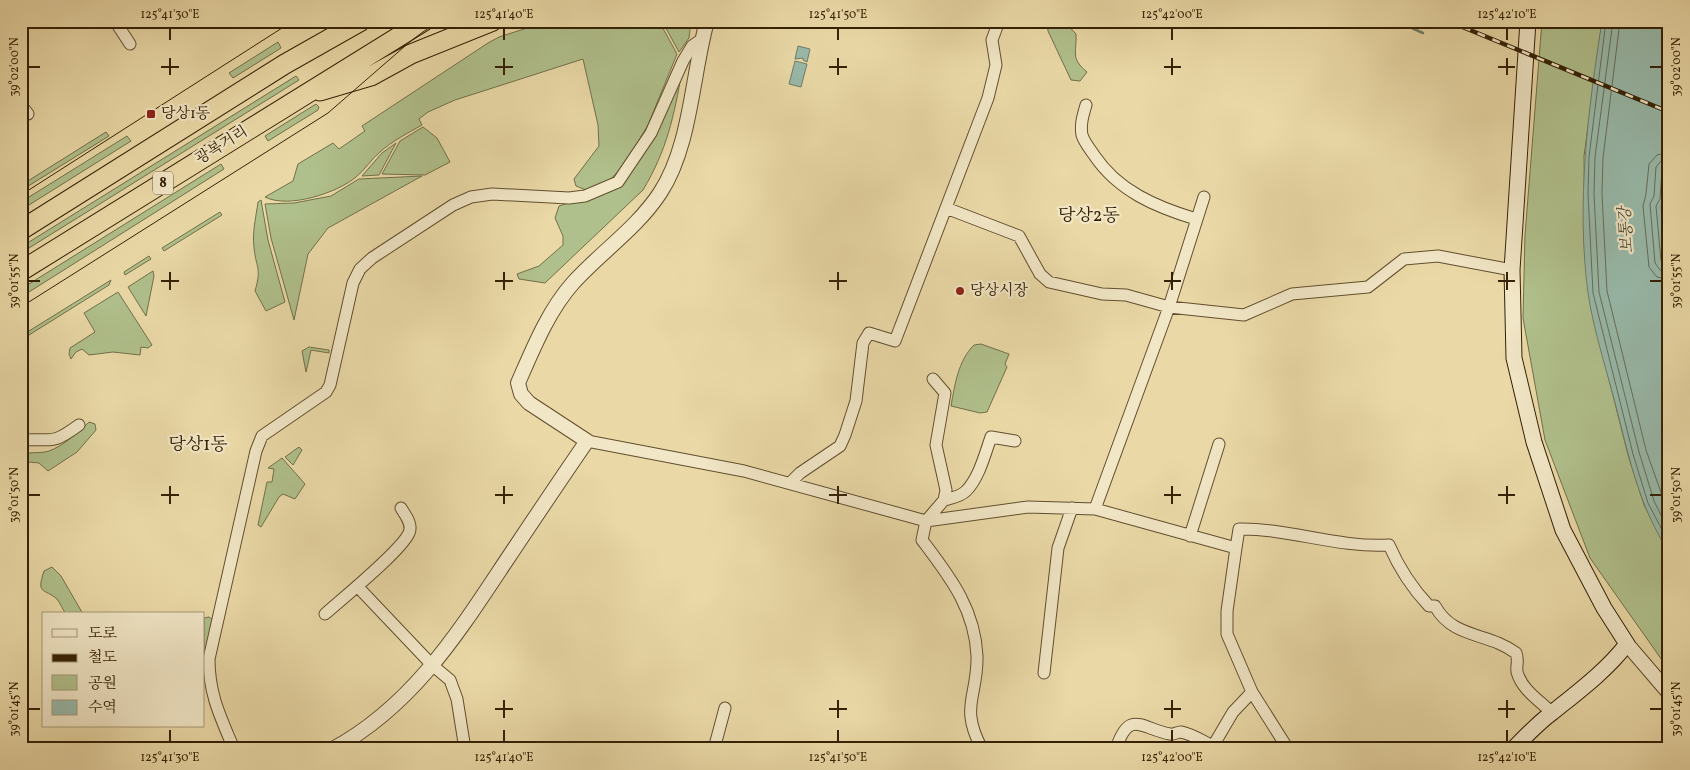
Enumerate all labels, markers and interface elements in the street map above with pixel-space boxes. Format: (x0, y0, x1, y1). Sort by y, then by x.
text: 125°41'30"E (141, 7, 199, 23)
text: 125°41'40"E (475, 7, 533, 23)
text: 125°41'50"E (809, 7, 867, 23)
text: 125°42'00"E (1141, 7, 1203, 23)
text: 125°42'10"E (1477, 7, 1537, 23)
text: 39°02'00"N (7, 37, 23, 97)
text: 39°02'00"N (1669, 37, 1685, 97)
place label: 당상1동 (161, 104, 211, 125)
marker: 당상1동 (145, 108, 157, 120)
street label: 광복거리 (192, 122, 252, 170)
road number: 8 (153, 172, 173, 194)
district label: 당상2동 (1058, 204, 1120, 229)
water label: 보통강 (1614, 204, 1640, 254)
text: 39°01'55"N (7, 253, 23, 308)
text: 39°01'55"N (1669, 253, 1685, 308)
place label: 당상시장 (970, 281, 1028, 302)
marker: 당상시장 (954, 285, 966, 297)
district label: 당상1동 (168, 433, 228, 458)
text: 39°01'50"N (7, 467, 23, 523)
text: 39°01'50"N (1669, 467, 1685, 523)
legend (42, 612, 205, 728)
text: 도로 (88, 624, 117, 645)
text: 철도 (88, 648, 117, 669)
text: 공원 (88, 674, 117, 695)
text: 39°01'45"N (7, 681, 23, 737)
text: 39°01'45"N (1669, 681, 1685, 737)
text: 수역 (88, 698, 117, 719)
text: 125°41'30"E (141, 750, 199, 766)
text: 125°41'40"E (475, 750, 533, 766)
text: 125°41'50"E (809, 750, 867, 766)
text: 125°42'00"E (1141, 750, 1203, 766)
text: 125°42'10"E (1477, 750, 1537, 766)

